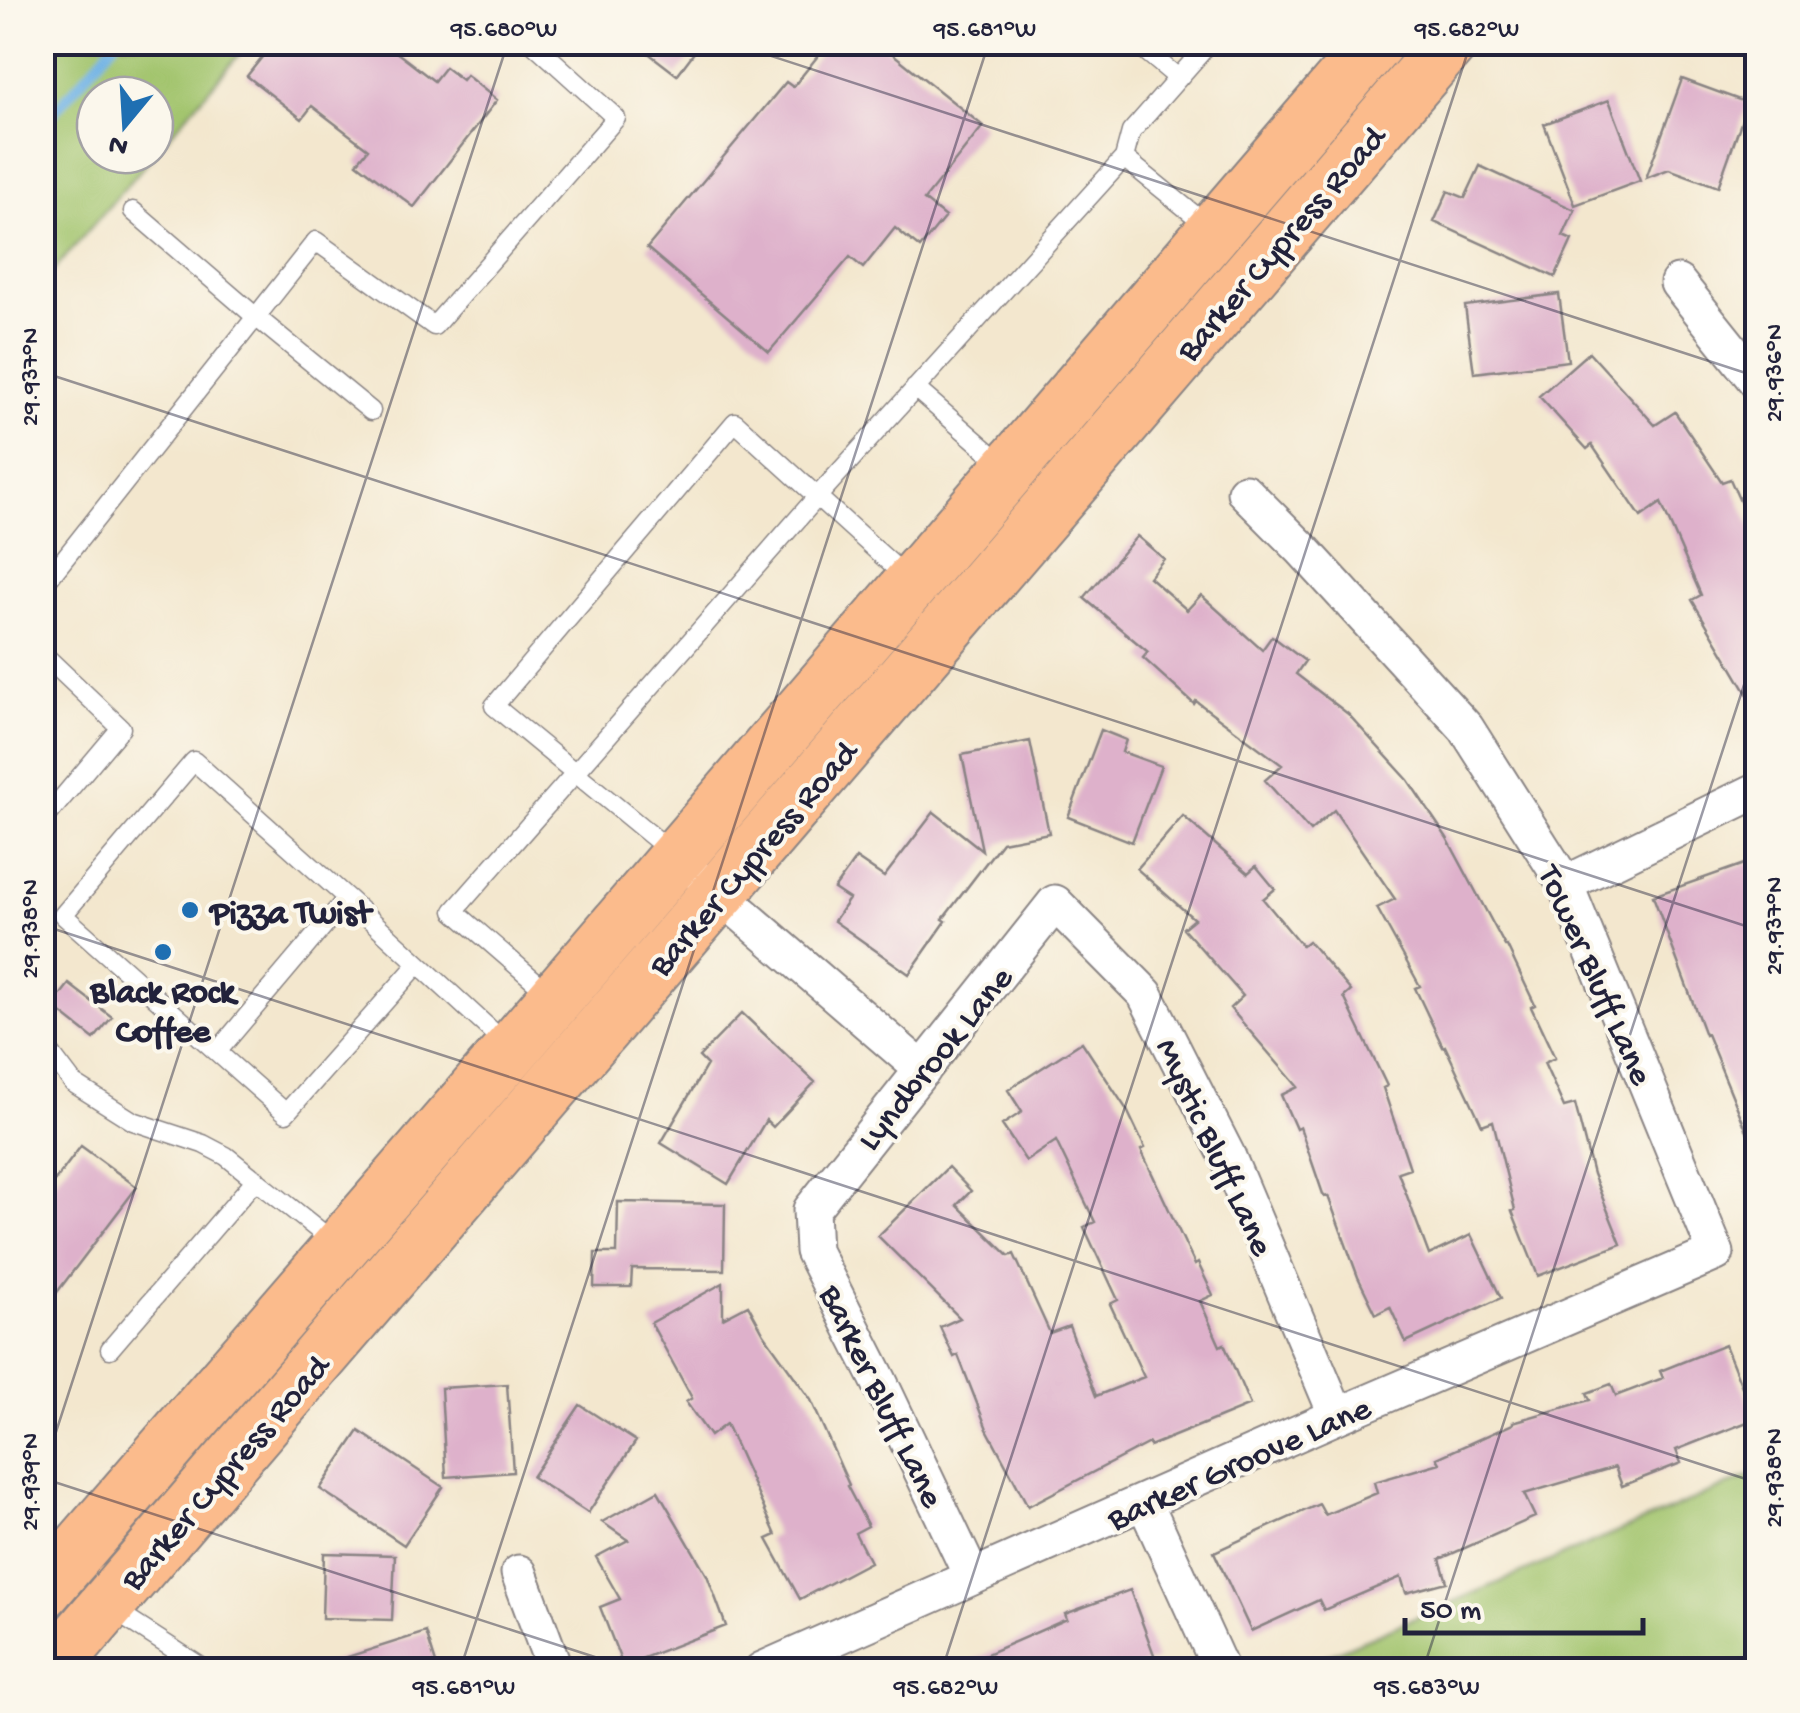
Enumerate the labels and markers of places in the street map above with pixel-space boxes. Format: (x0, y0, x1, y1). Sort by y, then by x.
place label: Pizza Twist (208, 895, 375, 936)
marker: Pizza Twist (179, 899, 201, 921)
marker: Black Rock Coffee (152, 941, 174, 963)
place label: Black Rock Coffee (90, 974, 239, 1055)

